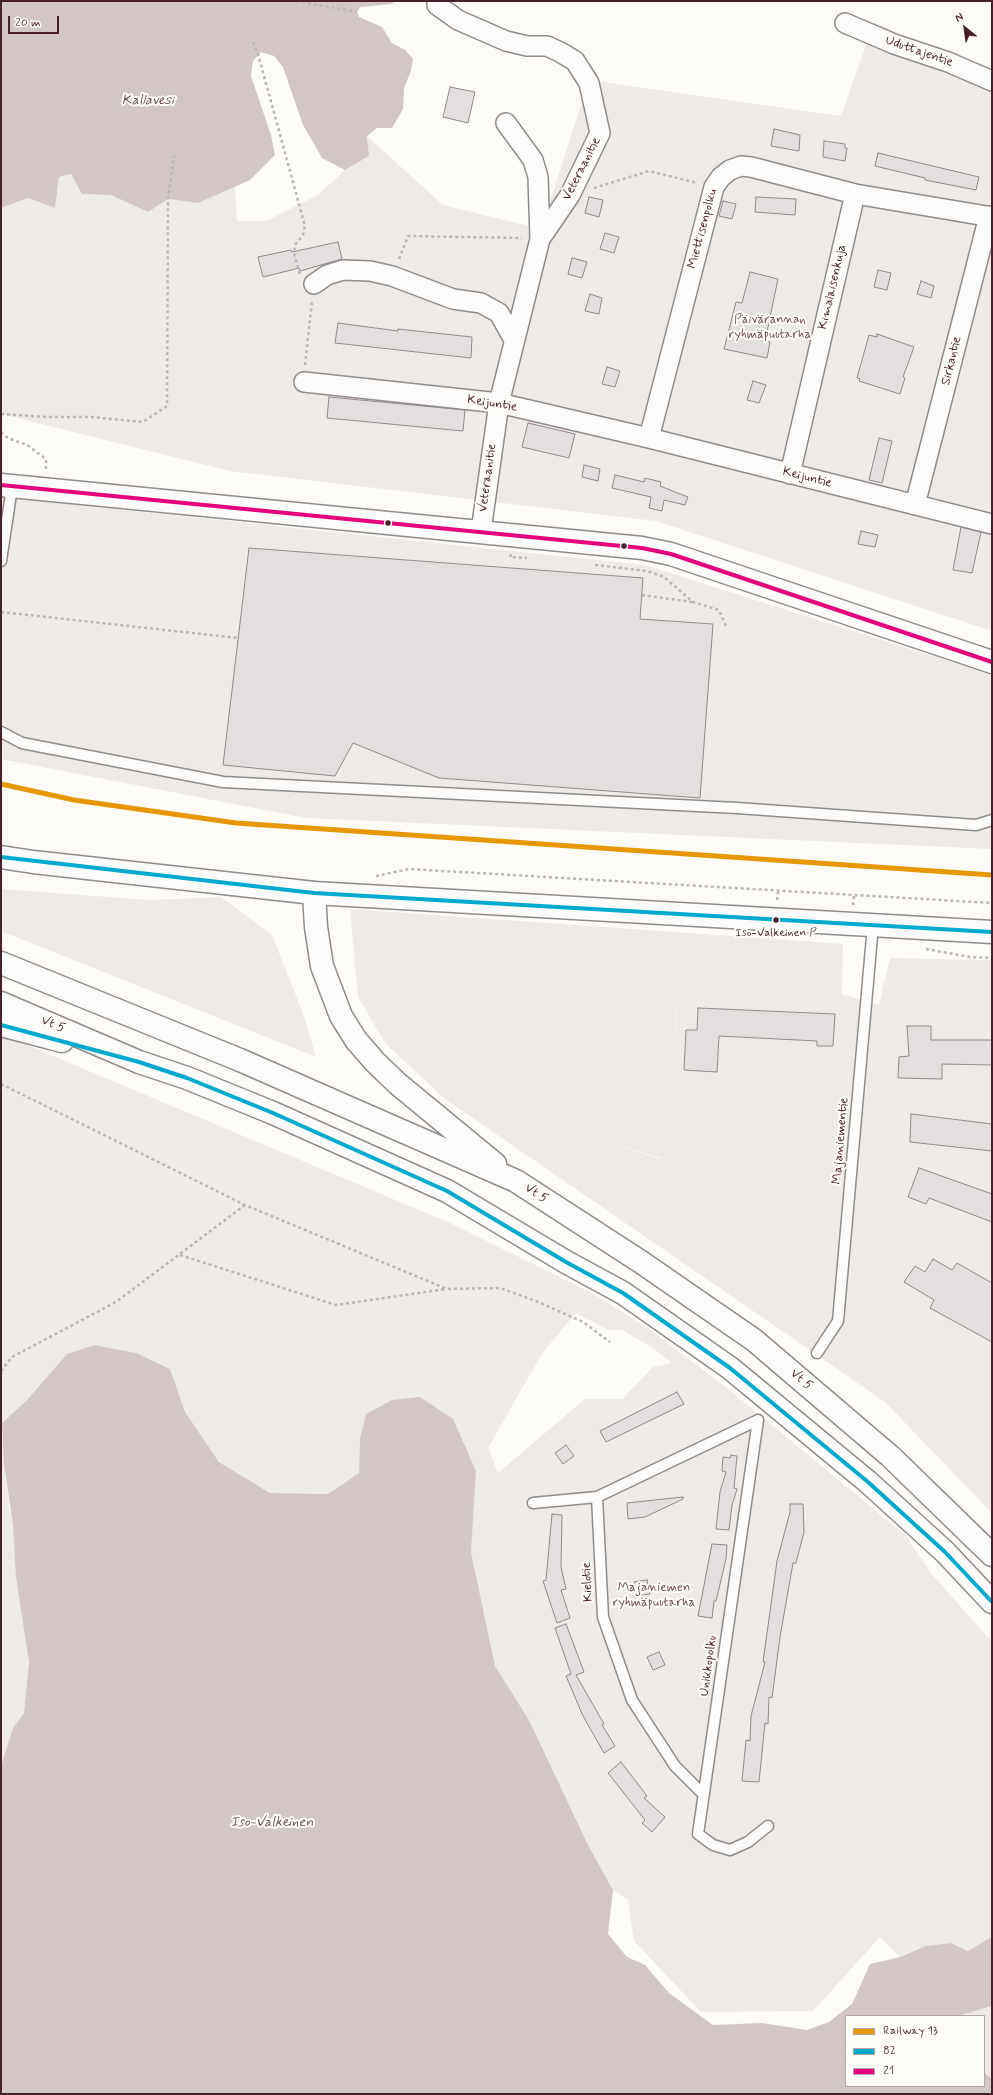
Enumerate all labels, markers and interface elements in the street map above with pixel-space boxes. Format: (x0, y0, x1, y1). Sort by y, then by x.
scale bar (10, 8, 61, 34)
north arrow (945, 8, 985, 48)
text: N (953, 10, 966, 25)
text: 20 m (15, 15, 41, 31)
street label: Uduttajentie (883, 33, 955, 71)
water label: Kallavesi (122, 93, 174, 109)
street label: Veteraanitie (559, 135, 605, 203)
street label: Miettisenpolku (685, 187, 721, 271)
street label: Kimalaisenkuja (816, 243, 850, 331)
park label: Päivärannan ryhmäpuutarha (729, 312, 811, 343)
street label: Sirkantie (938, 335, 966, 387)
street label: Keijuntie (466, 392, 518, 416)
street label: Veteraanitie (475, 443, 501, 513)
street label: Keijuntie (781, 464, 833, 492)
unlabelled marker (383, 518, 393, 528)
unlabelled marker (619, 541, 629, 551)
marker: Iso-Valkeinen P (771, 915, 781, 925)
place label: Iso-Valkeinen P (735, 926, 817, 940)
street label: Vt 5 (39, 1013, 67, 1037)
street label: Majaniementie (829, 1097, 853, 1185)
street label: Vt 5 (521, 1181, 551, 1207)
street label: Vt 5 (787, 1366, 815, 1394)
street label: Kielotie (579, 1562, 597, 1602)
park label: Majaniemen ryhmäpuutarha (613, 1580, 695, 1611)
street label: Unikkopolku (697, 1634, 721, 1698)
water label: Iso-Valkeinen (231, 1815, 313, 1831)
legend (845, 2015, 985, 2087)
text: Railway 13 (883, 2023, 938, 2039)
text: 82 (883, 2043, 896, 2059)
text: 21 (883, 2063, 894, 2079)

